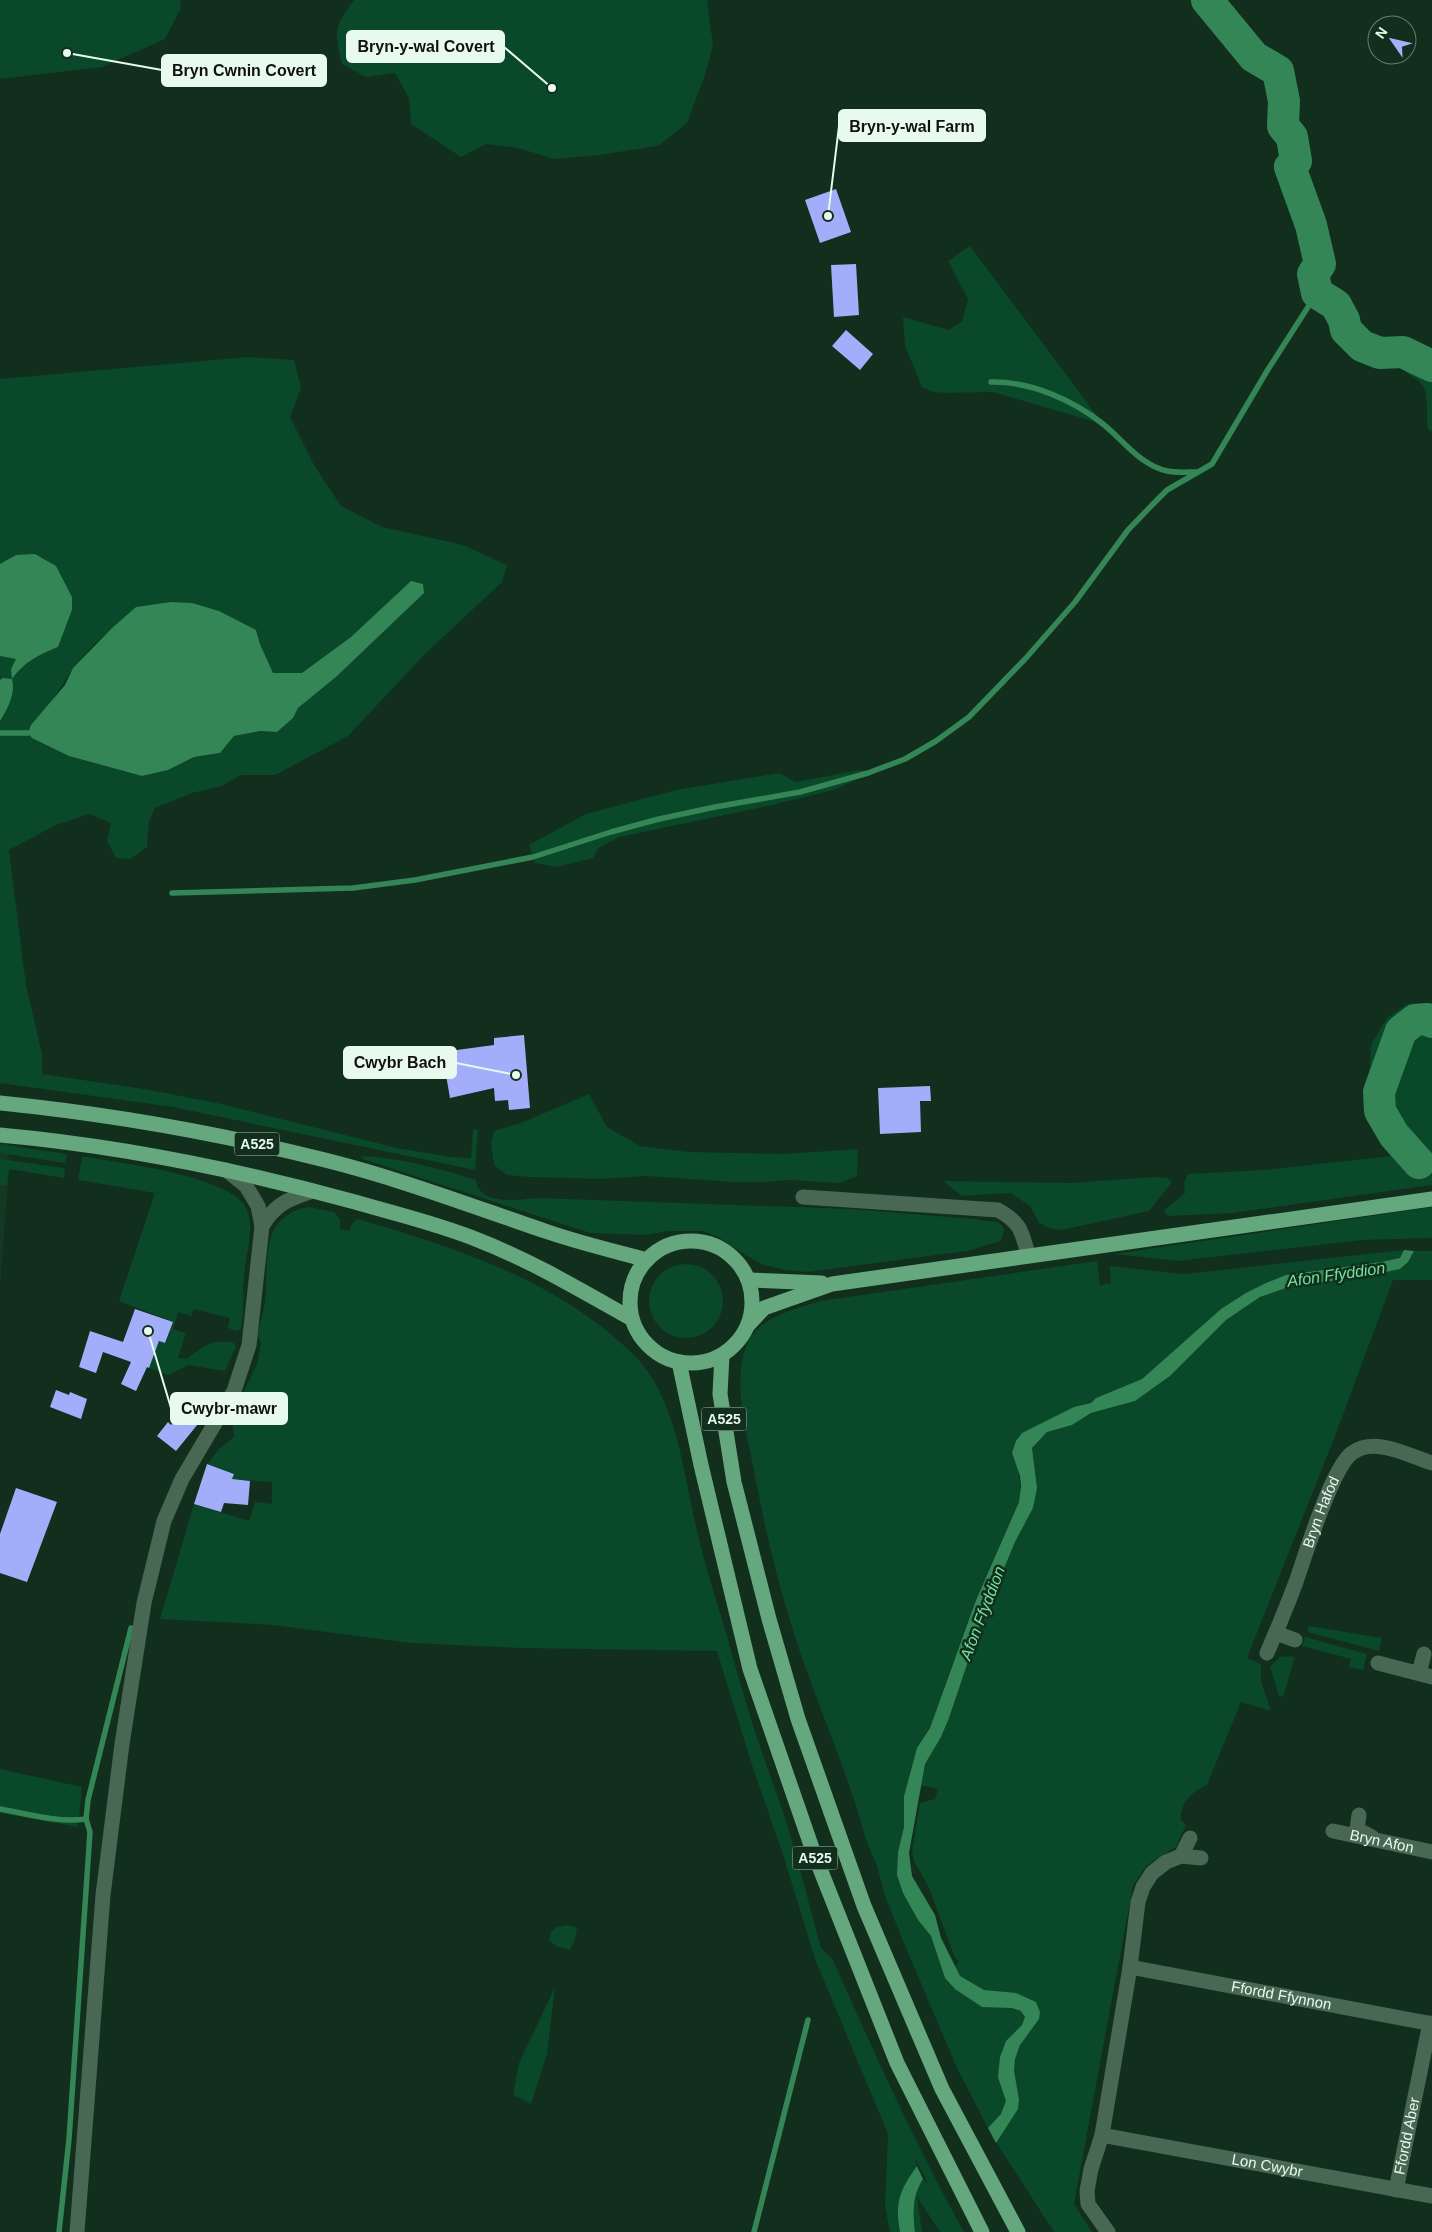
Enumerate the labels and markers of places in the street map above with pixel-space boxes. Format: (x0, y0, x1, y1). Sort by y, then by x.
callout: Bryn-y-wal Covert (347, 31, 504, 62)
callout: Bryn Cwnin Covert (162, 55, 326, 86)
callout: Bryn-y-wal Farm (839, 110, 985, 141)
callout: Cwybr Bach (344, 1047, 456, 1078)
callout: Cwybr-mawr (171, 1393, 287, 1424)

